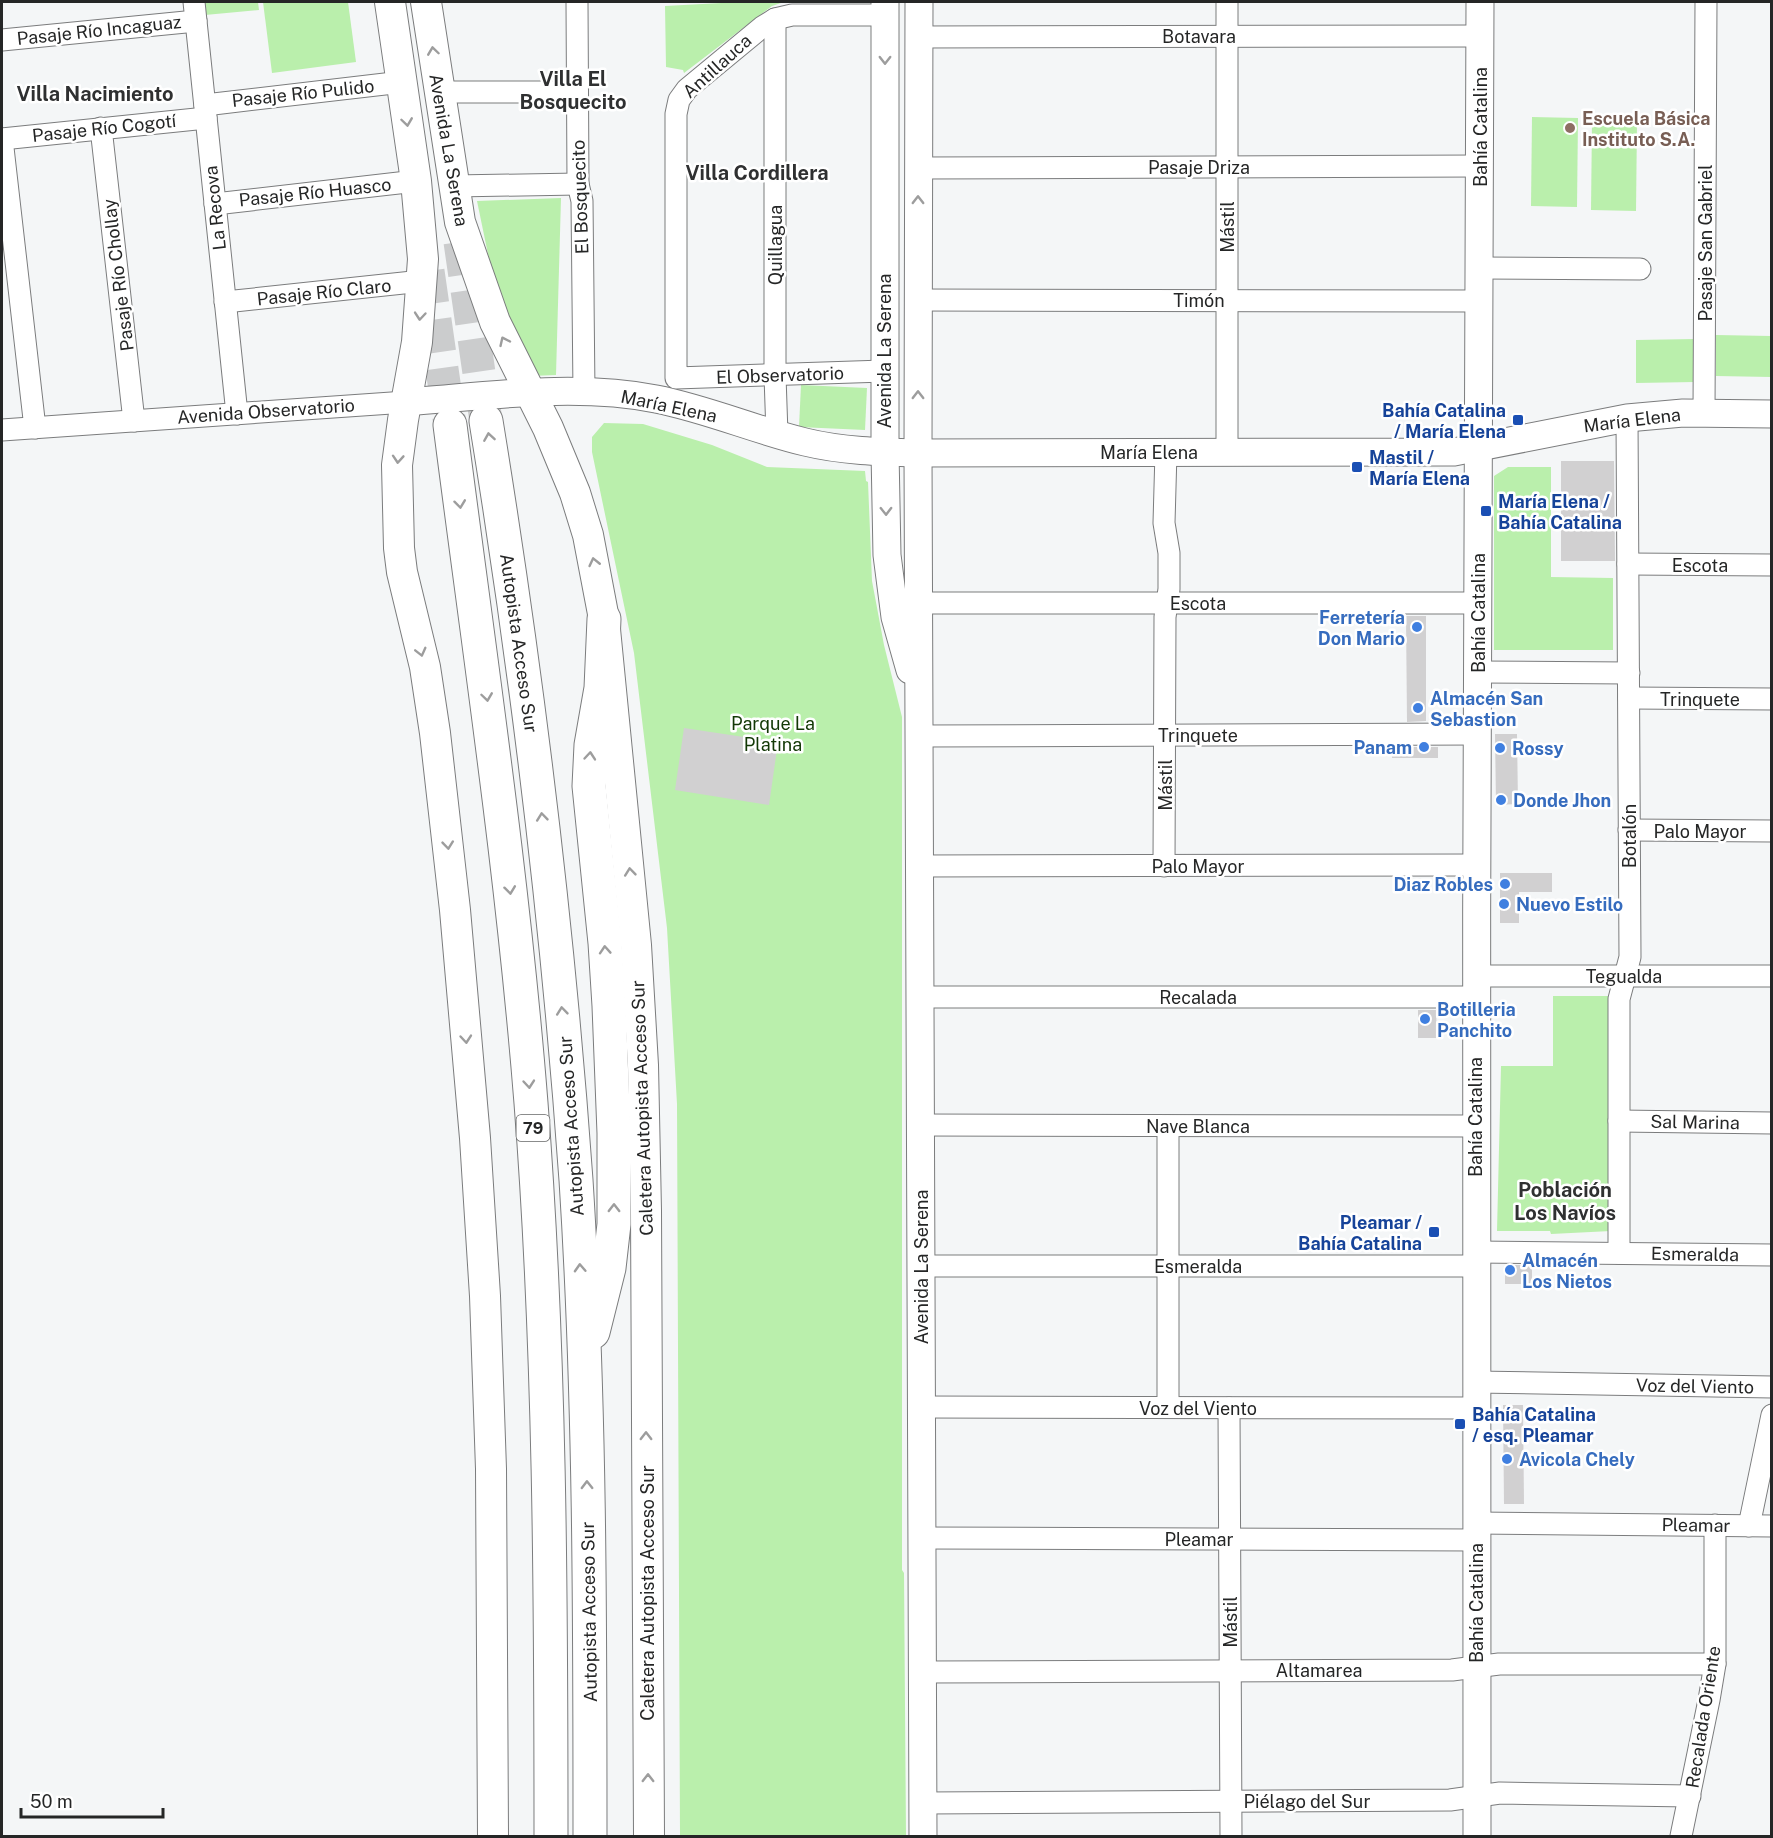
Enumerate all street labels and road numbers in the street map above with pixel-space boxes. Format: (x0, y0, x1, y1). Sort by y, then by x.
street label: Pasaje Río Incaguaz (16, 11, 182, 49)
street label: Botavara (1162, 26, 1236, 47)
street label: Antillauca (678, 30, 756, 102)
street label: Bahía Catalina (1470, 67, 1491, 187)
street label: Avenida La Serena (425, 72, 473, 228)
street label: Pasaje Río Pulido (231, 75, 375, 111)
street label: Pasaje Río Cogotí (31, 110, 178, 146)
street label: El Bosquecito (568, 139, 592, 255)
street label: Pasaje Driza (1148, 157, 1250, 178)
street label: Pasaje San Gabriel (1695, 164, 1716, 322)
street label: La Recova (200, 165, 230, 251)
street label: Pasaje Río Huasco (238, 174, 392, 210)
street label: Pasaje Río Chollay (98, 197, 138, 352)
street label: Mástil (1217, 201, 1238, 253)
street label: Quillagua (765, 205, 786, 285)
street label: Pasaje Río Claro (256, 274, 392, 310)
street label: Avenida La Serena (874, 274, 895, 428)
street label: Timón (1173, 290, 1225, 311)
street label: El Observatorio (716, 362, 844, 388)
street label: María Elena (619, 386, 719, 426)
street label: Avenida Observatorio (176, 394, 356, 428)
street label: María Elena (1582, 404, 1682, 436)
street label: María Elena (1100, 442, 1198, 463)
street label: Autopista Acceso Sur (496, 552, 542, 734)
street label: Bahía Catalina (1468, 553, 1489, 673)
street label: Escota (1672, 555, 1728, 576)
street label: Escota (1170, 593, 1226, 614)
street label: Trinquete (1660, 689, 1740, 710)
street label: Trinquete (1158, 725, 1238, 746)
street label: Mástil (1155, 759, 1176, 811)
street label: Botalón (1619, 804, 1640, 868)
street label: Palo Mayor (1654, 821, 1746, 842)
street label: Palo Mayor (1152, 856, 1244, 877)
street label: Tegualda (1586, 966, 1662, 987)
street label: Caletera Autopista Acceso Sur (627, 980, 657, 1236)
street label: Recalada (1159, 987, 1237, 1008)
street label: Autopista Acceso Sur (554, 1035, 588, 1217)
street label: Bahía Catalina (1465, 1057, 1486, 1177)
street label: Sal Marina (1650, 1111, 1740, 1133)
road number: 79 (516, 1115, 550, 1141)
street label: Nave Blanca (1146, 1116, 1250, 1137)
street label: Avenida La Serena (911, 1190, 932, 1344)
street label: Esmeralda (1651, 1243, 1739, 1265)
street label: Esmeralda (1154, 1256, 1242, 1277)
street label: Voz del Viento (1636, 1374, 1754, 1398)
street label: Voz del Viento (1139, 1398, 1257, 1419)
street label: Caletera Autopista Acceso Sur (637, 1465, 658, 1721)
street label: Pleamar (1661, 1514, 1731, 1536)
street label: Autopista Acceso Sur (577, 1521, 601, 1703)
street label: Pleamar (1164, 1529, 1234, 1550)
street label: Bahía Catalina (1466, 1543, 1487, 1663)
street label: Mástil (1220, 1596, 1241, 1648)
street label: Recalada Oriente (1681, 1644, 1725, 1790)
street label: Altamarea (1276, 1660, 1362, 1681)
street label: Piélago del Sur (1244, 1791, 1370, 1812)

